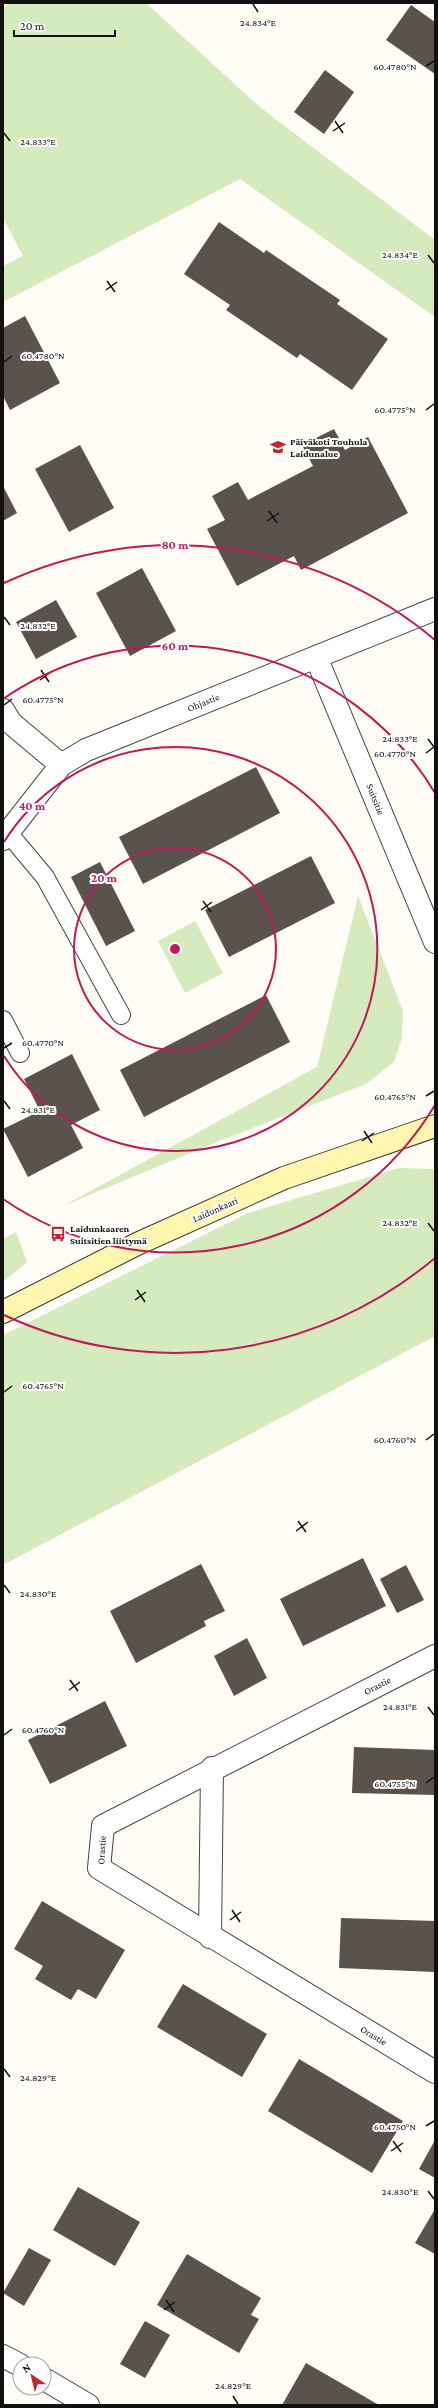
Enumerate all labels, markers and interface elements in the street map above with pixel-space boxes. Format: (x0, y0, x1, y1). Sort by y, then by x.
scale bar (14, 12, 115, 38)
text: 24.834°E (240, 17, 277, 28)
text: 20 m (20, 19, 45, 33)
text: 60.4780°N (373, 61, 417, 72)
text: 24.833°E (20, 136, 56, 147)
text: 24.834°E (382, 249, 419, 260)
text: 60.4780°N (21, 350, 65, 361)
text: 60.4775°N (374, 404, 416, 415)
place label: Päiväkoti Touhula Laidunalue (290, 436, 368, 459)
school or university icon: Päiväkoti Touhula Laidunalue (269, 438, 287, 456)
text: 80 m (162, 538, 189, 552)
text: 24.832°E (20, 620, 56, 631)
text: 60 m (162, 639, 189, 653)
street label: Ohjastie (186, 691, 222, 715)
text: 60.4775°N (22, 694, 64, 705)
text: 24.833°E (382, 733, 418, 744)
text: 60.4770°N (374, 748, 417, 759)
street label: Suitsitie (364, 782, 387, 817)
text: 40 m (19, 799, 46, 813)
text: 20 m (91, 871, 118, 885)
centre of rings (168, 942, 182, 956)
text: 60.4770°N (22, 1037, 65, 1048)
text: 60.4765°N (374, 1091, 416, 1102)
text: 24.831°E (21, 1104, 56, 1115)
street label: Laidunkaari (191, 1194, 240, 1224)
text: 24.832°E (382, 1217, 418, 1228)
place label: Laidunkaaren Suitsitien liittymä (70, 1223, 147, 1246)
bus stop icon: Laidunkaaren Suitsitien liittymä (49, 1225, 67, 1243)
text: 60.4765°N (22, 1380, 64, 1391)
text: 60.4760°N (374, 1434, 417, 1445)
text: 24.830°E (20, 1588, 57, 1599)
street label: Orastie (362, 1674, 393, 1697)
text: 24.831°E (383, 1701, 418, 1712)
text: 60.4760°N (22, 1724, 65, 1735)
text: 60.4755°N (374, 1778, 416, 1789)
street label: Orastie (95, 1835, 108, 1865)
street label: Orastie (359, 2023, 389, 2048)
text: 24.829°E (20, 2072, 57, 2083)
text: 60.4750°N (374, 2121, 417, 2132)
text: 24.830°E (382, 2186, 419, 2197)
north arrow (12, 2356, 52, 2396)
text: N (20, 2360, 33, 2375)
text: 24.829°E (215, 2380, 252, 2391)

